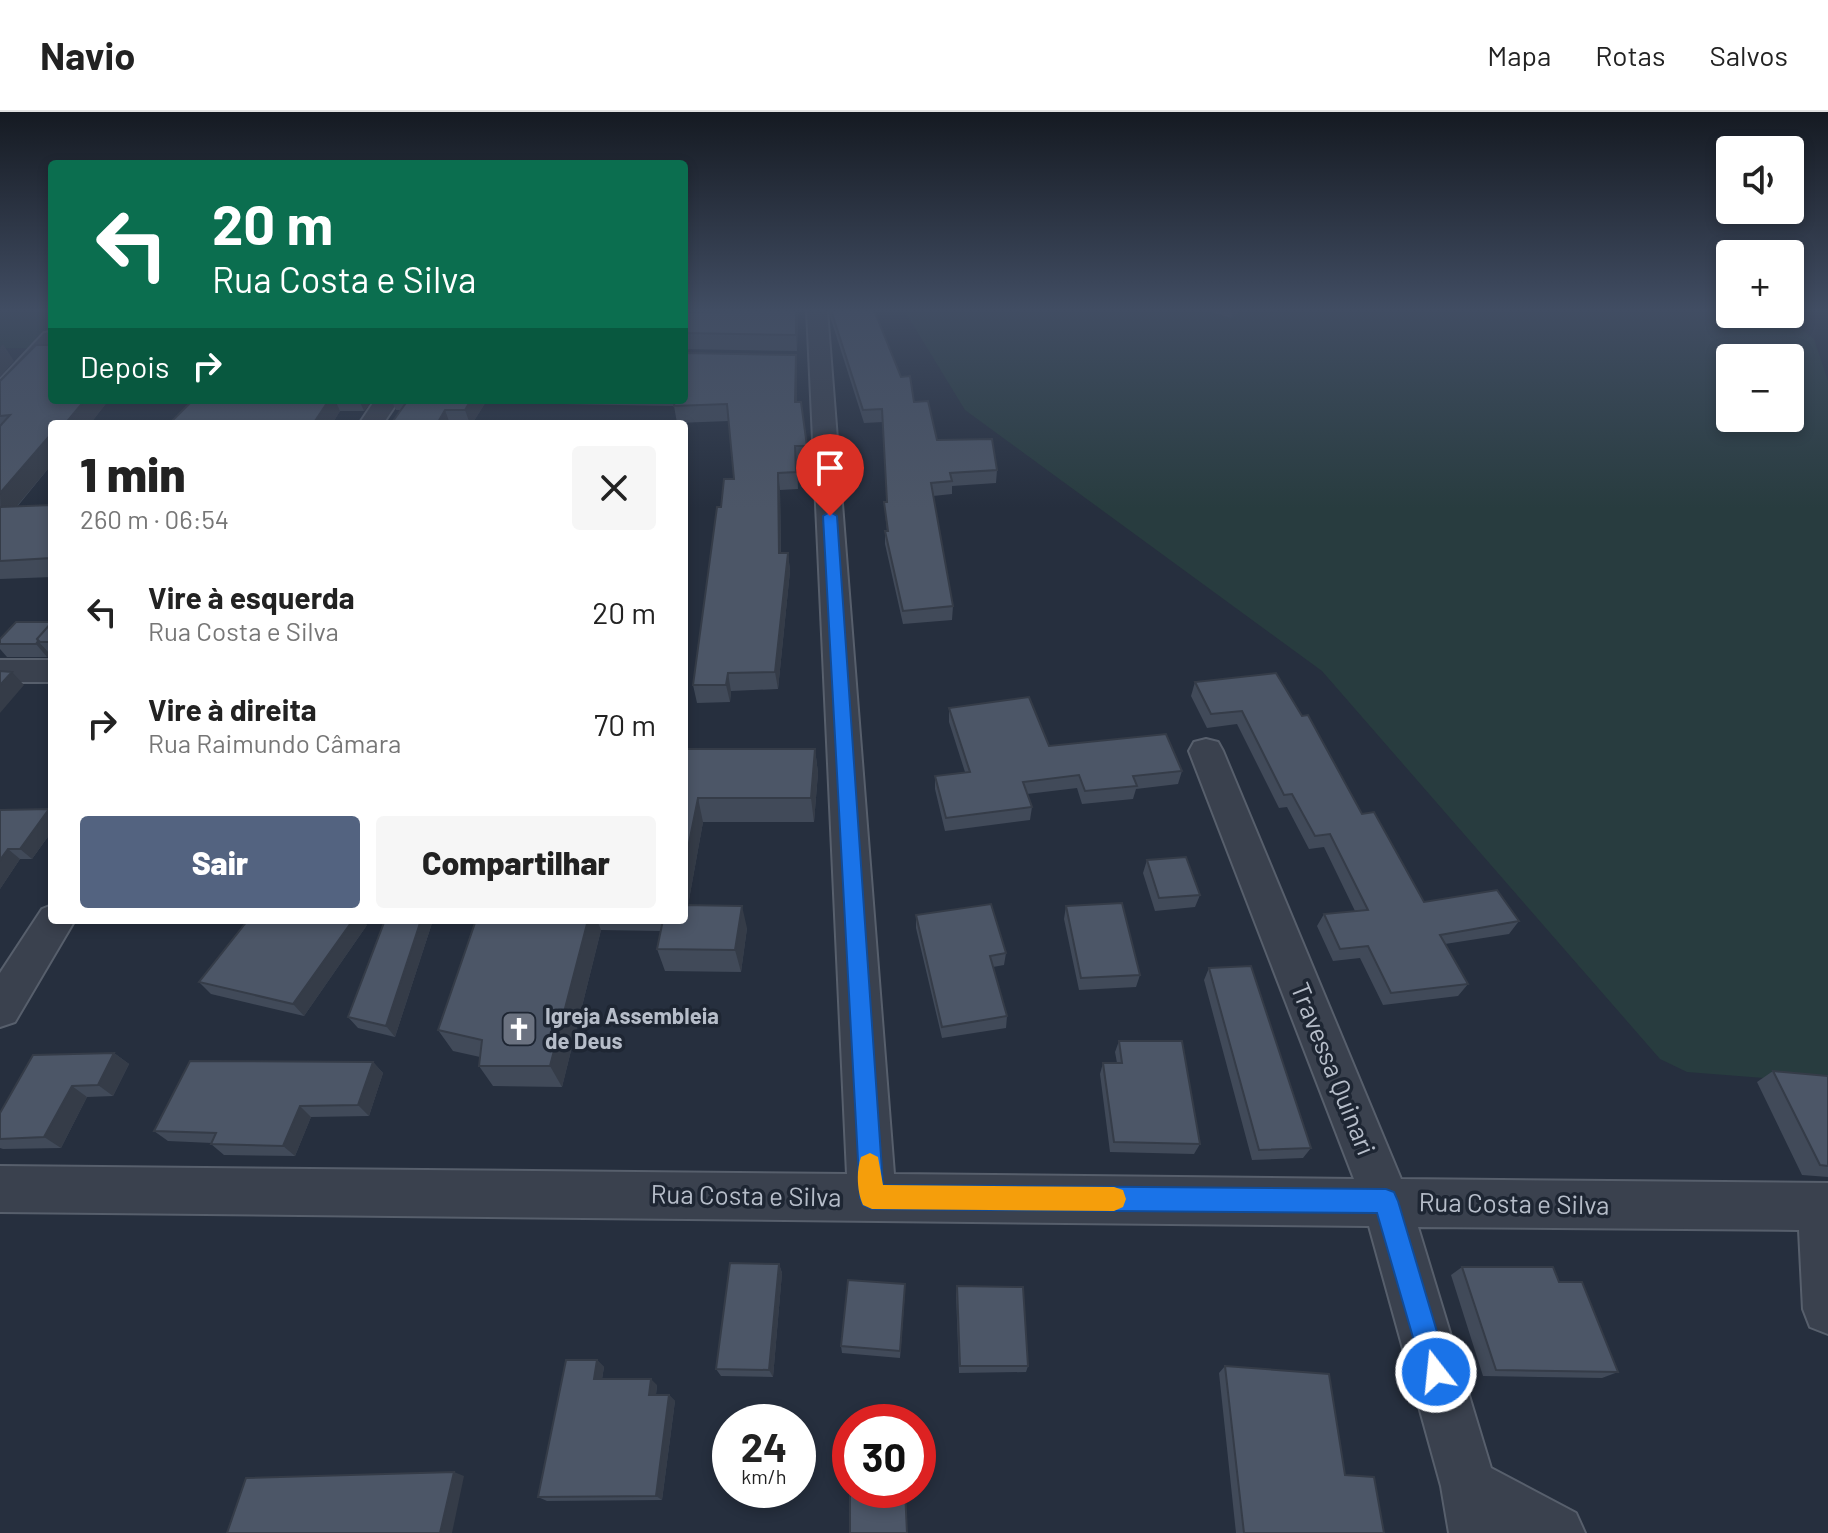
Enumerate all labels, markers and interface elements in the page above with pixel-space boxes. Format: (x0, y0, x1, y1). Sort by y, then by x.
text: Navio (40, 32, 135, 78)
text: Mapa (1487, 38, 1551, 72)
text: Rotas (1595, 38, 1665, 72)
text: Salvos (1709, 38, 1788, 72)
map controls (1716, 136, 1804, 432)
button: sound (1716, 136, 1804, 224)
text: 20 m (212, 189, 333, 256)
icon: left (80, 192, 184, 296)
button: + (1716, 240, 1804, 328)
text: Rua Costa e Silva (212, 257, 476, 300)
icon: right (185, 344, 229, 388)
button: − (1716, 344, 1804, 432)
text: Depois (80, 348, 169, 384)
pin (796, 434, 864, 516)
text: 1 min (80, 444, 186, 502)
button: close (572, 446, 656, 530)
icon: arrive (808, 446, 852, 490)
text: 260 m · 06:54 (80, 503, 229, 534)
text: Vire à esquerda (148, 579, 355, 615)
icon: left (80, 590, 124, 634)
text: 20 m (592, 594, 656, 630)
text: Rua Costa e Silva (148, 615, 339, 646)
text: Vire à direita (148, 691, 317, 727)
icon: right (80, 702, 124, 746)
text: 70 m (594, 706, 656, 742)
text: Rua Raimundo Câmara (148, 727, 401, 758)
button: Sair (80, 816, 360, 908)
button: Compartilhar (376, 816, 656, 908)
street label: Travessa Quinari (1286, 978, 1383, 1159)
place label: Igreja Assembleia de Deus (545, 1002, 719, 1053)
church icon: Igreja Assembleia de Deus (500, 1010, 538, 1048)
street label: Rua Costa e Silva (650, 1177, 842, 1212)
street label: Rua Costa e Silva (1418, 1185, 1610, 1220)
position arrow (1394, 1330, 1478, 1414)
speed limit sign: 30 (832, 1404, 936, 1508)
text: 24 (741, 1422, 787, 1470)
text: km/h (741, 1464, 787, 1488)

